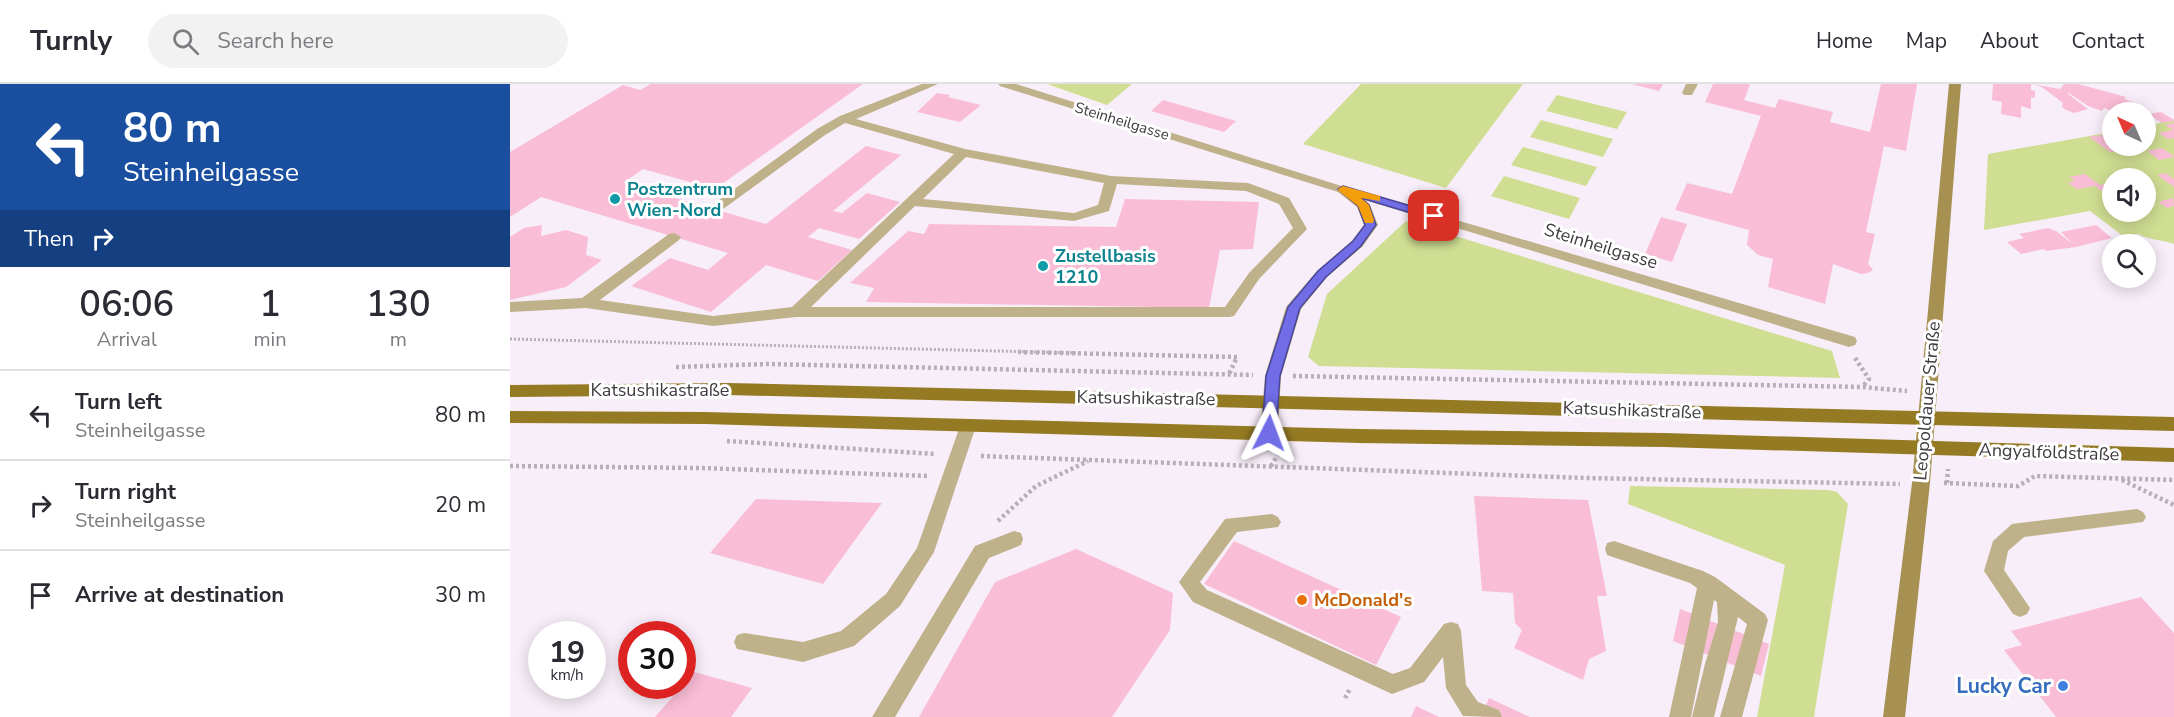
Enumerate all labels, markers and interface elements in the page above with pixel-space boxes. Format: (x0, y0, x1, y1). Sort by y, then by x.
search box (148, 14, 568, 68)
text: Turnly (30, 22, 112, 60)
icon: search (169, 25, 202, 58)
text: Search here (217, 26, 334, 56)
text: Home (1816, 27, 1873, 55)
text: Map (1906, 27, 1947, 55)
text: About (1980, 27, 2038, 55)
text: Contact (2071, 27, 2144, 55)
street label: Steinheilgasse (1072, 97, 1172, 145)
text: 80 m (123, 100, 222, 157)
north arrow (2102, 102, 2156, 156)
map controls (2102, 102, 2156, 288)
icon: left (24, 108, 102, 186)
text: Steinheilgasse (123, 154, 299, 191)
button: sound (2102, 168, 2156, 222)
place label: Postzentrum Wien-Nord (627, 177, 733, 222)
pin (1408, 190, 1459, 241)
marker: Postzentrum Wien-Nord (608, 192, 622, 206)
icon: arrive (1417, 199, 1450, 232)
street label: Steinheilgasse (1541, 217, 1661, 275)
icon: right (86, 222, 119, 255)
text: Then (24, 224, 74, 254)
button: search (2102, 234, 2156, 288)
place label: Zustellbasis 1210 (1055, 244, 1156, 289)
marker: Zustellbasis 1210 (1036, 259, 1050, 273)
text: 06:06 (79, 280, 174, 329)
text: 1 (259, 280, 281, 329)
text: 130 (366, 280, 431, 329)
street label: Leopoldauer Straße (1908, 320, 1946, 482)
text: Arrival (97, 326, 157, 353)
text: min (254, 326, 287, 353)
text: m (390, 326, 407, 353)
street label: Katsushikastraße (591, 378, 729, 402)
street label: Katsushikastraße (1076, 385, 1216, 411)
text: Turn left (75, 387, 162, 417)
street label: Katsushikastraße (1562, 396, 1702, 424)
icon: left (24, 399, 57, 432)
text: 80 m (435, 400, 486, 430)
position arrow (1237, 401, 1301, 465)
text: Steinheilgasse (75, 417, 205, 444)
street label: Angyalföldstraße (1978, 438, 2120, 466)
text: Turn right (75, 477, 176, 507)
icon: right (24, 489, 57, 522)
text: 20 m (435, 490, 486, 520)
text: Steinheilgasse (75, 507, 205, 534)
icon: arrive (24, 579, 57, 612)
text: Arrive at destination (75, 580, 284, 610)
text: 30 m (435, 580, 486, 610)
place label: McDonald's (1314, 588, 1412, 612)
marker: McDonald's (1295, 593, 1309, 607)
speed limit sign: 30 (618, 621, 696, 699)
text: 19 (549, 632, 585, 673)
text: km/h (550, 665, 584, 685)
place label: Lucky Car (1956, 672, 2052, 700)
marker: Lucky Car (2056, 679, 2070, 693)

